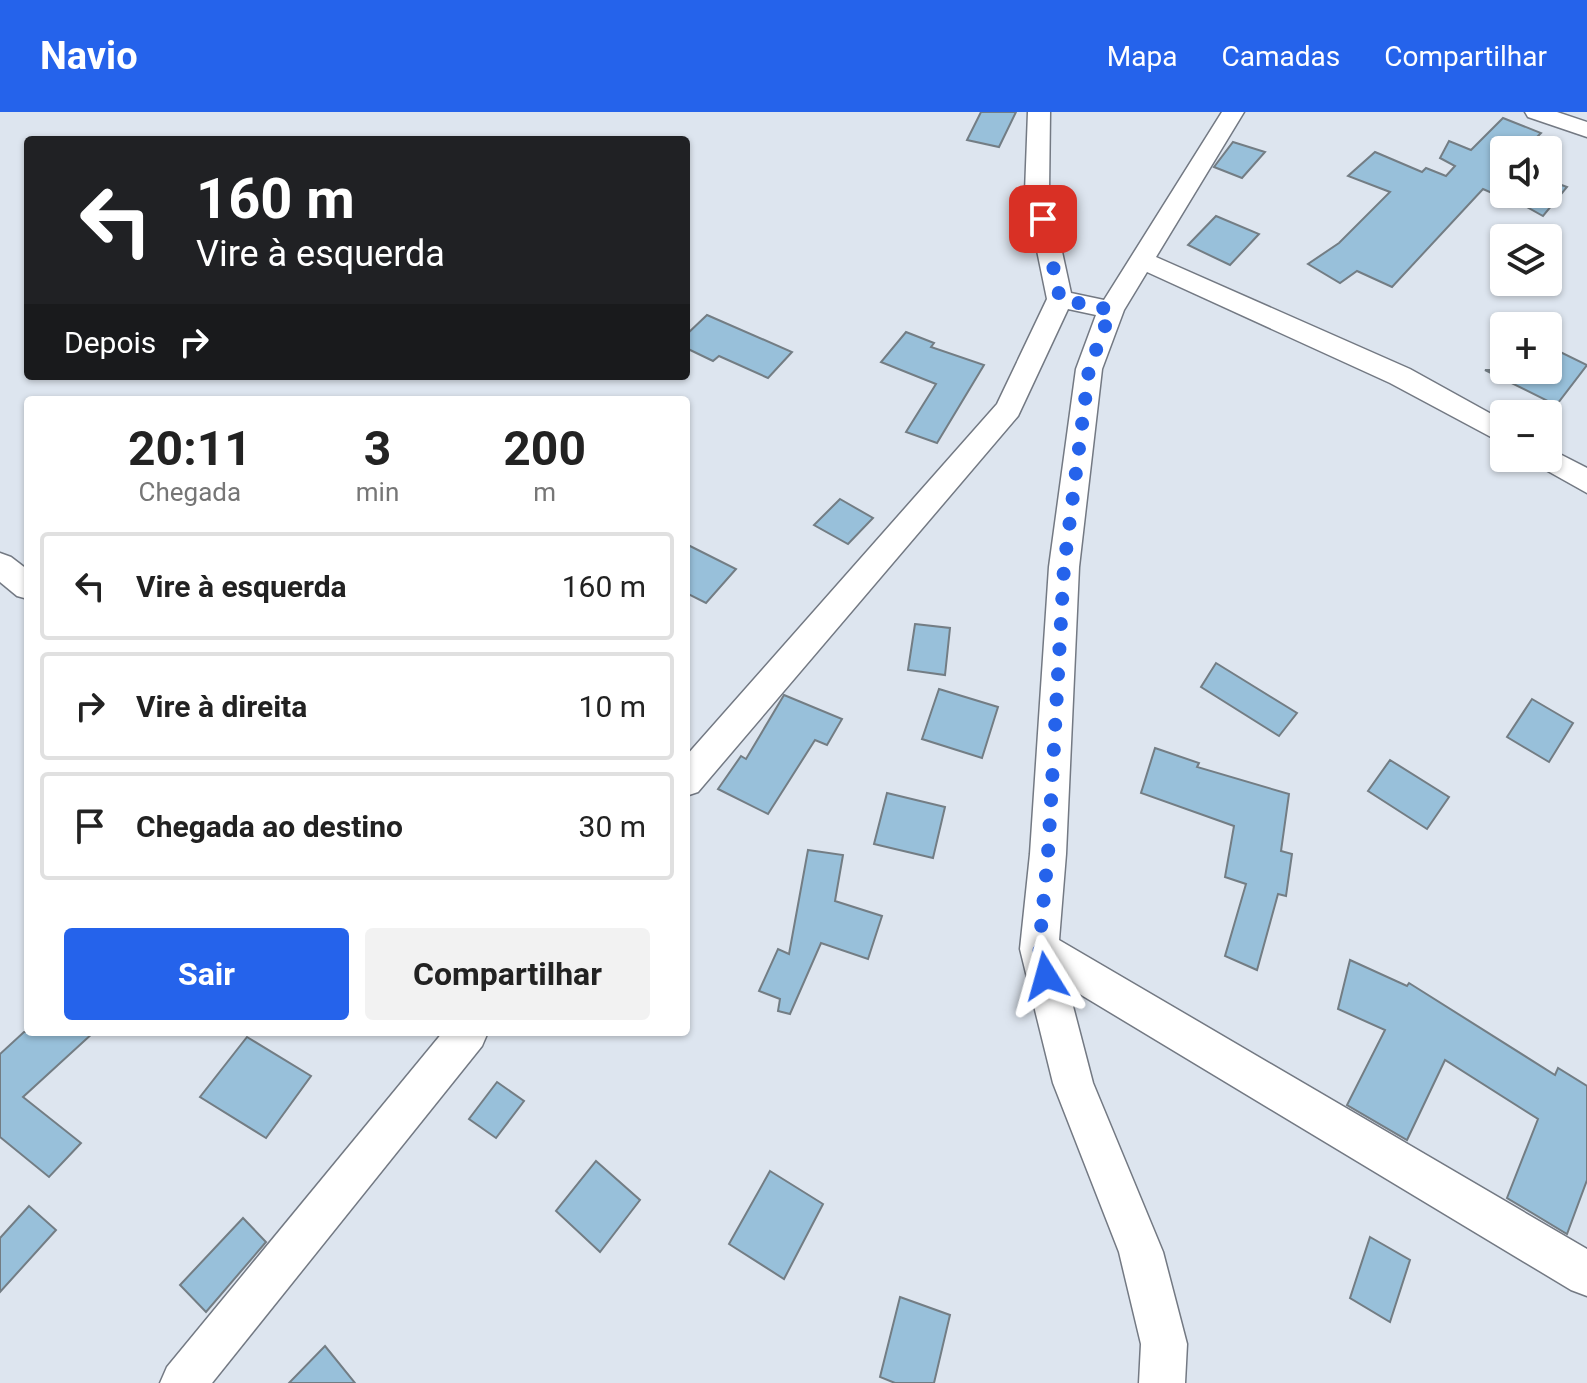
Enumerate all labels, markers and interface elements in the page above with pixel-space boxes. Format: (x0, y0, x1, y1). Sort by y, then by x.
text: Navio (40, 34, 138, 78)
text: Mapa (1107, 40, 1177, 73)
text: Camadas (1221, 40, 1340, 73)
text: Compartilhar (1384, 40, 1547, 73)
map controls (1490, 136, 1562, 472)
button: sound (1490, 136, 1562, 208)
text: 160 m (196, 166, 355, 232)
icon: left (64, 168, 168, 272)
pin (1009, 185, 1077, 253)
icon: arrive (1021, 197, 1065, 241)
button: layers (1490, 224, 1562, 296)
text: Vire à esquerda (196, 233, 445, 275)
button: + (1490, 312, 1562, 384)
icon: right (172, 320, 216, 364)
text: Depois (64, 325, 156, 360)
button: − (1490, 400, 1562, 472)
text: 20:11 (128, 420, 252, 477)
text: 3 (364, 420, 391, 477)
text: 200 (503, 420, 586, 477)
text: Chegada (139, 477, 241, 507)
text: min (356, 477, 399, 507)
text: m (533, 477, 556, 507)
icon: left (68, 564, 112, 608)
text: Vire à esquerda (136, 569, 347, 604)
text: 160 m (562, 569, 646, 604)
icon: right (68, 684, 112, 728)
text: Vire à direita (136, 689, 307, 724)
text: 10 m (579, 689, 646, 724)
icon: arrive (68, 804, 112, 848)
text: Chegada ao destino (136, 809, 403, 844)
text: 30 m (579, 809, 646, 844)
button: Sair (64, 928, 349, 1020)
button: Compartilhar (365, 928, 650, 1020)
position arrow (1004, 934, 1088, 1018)

